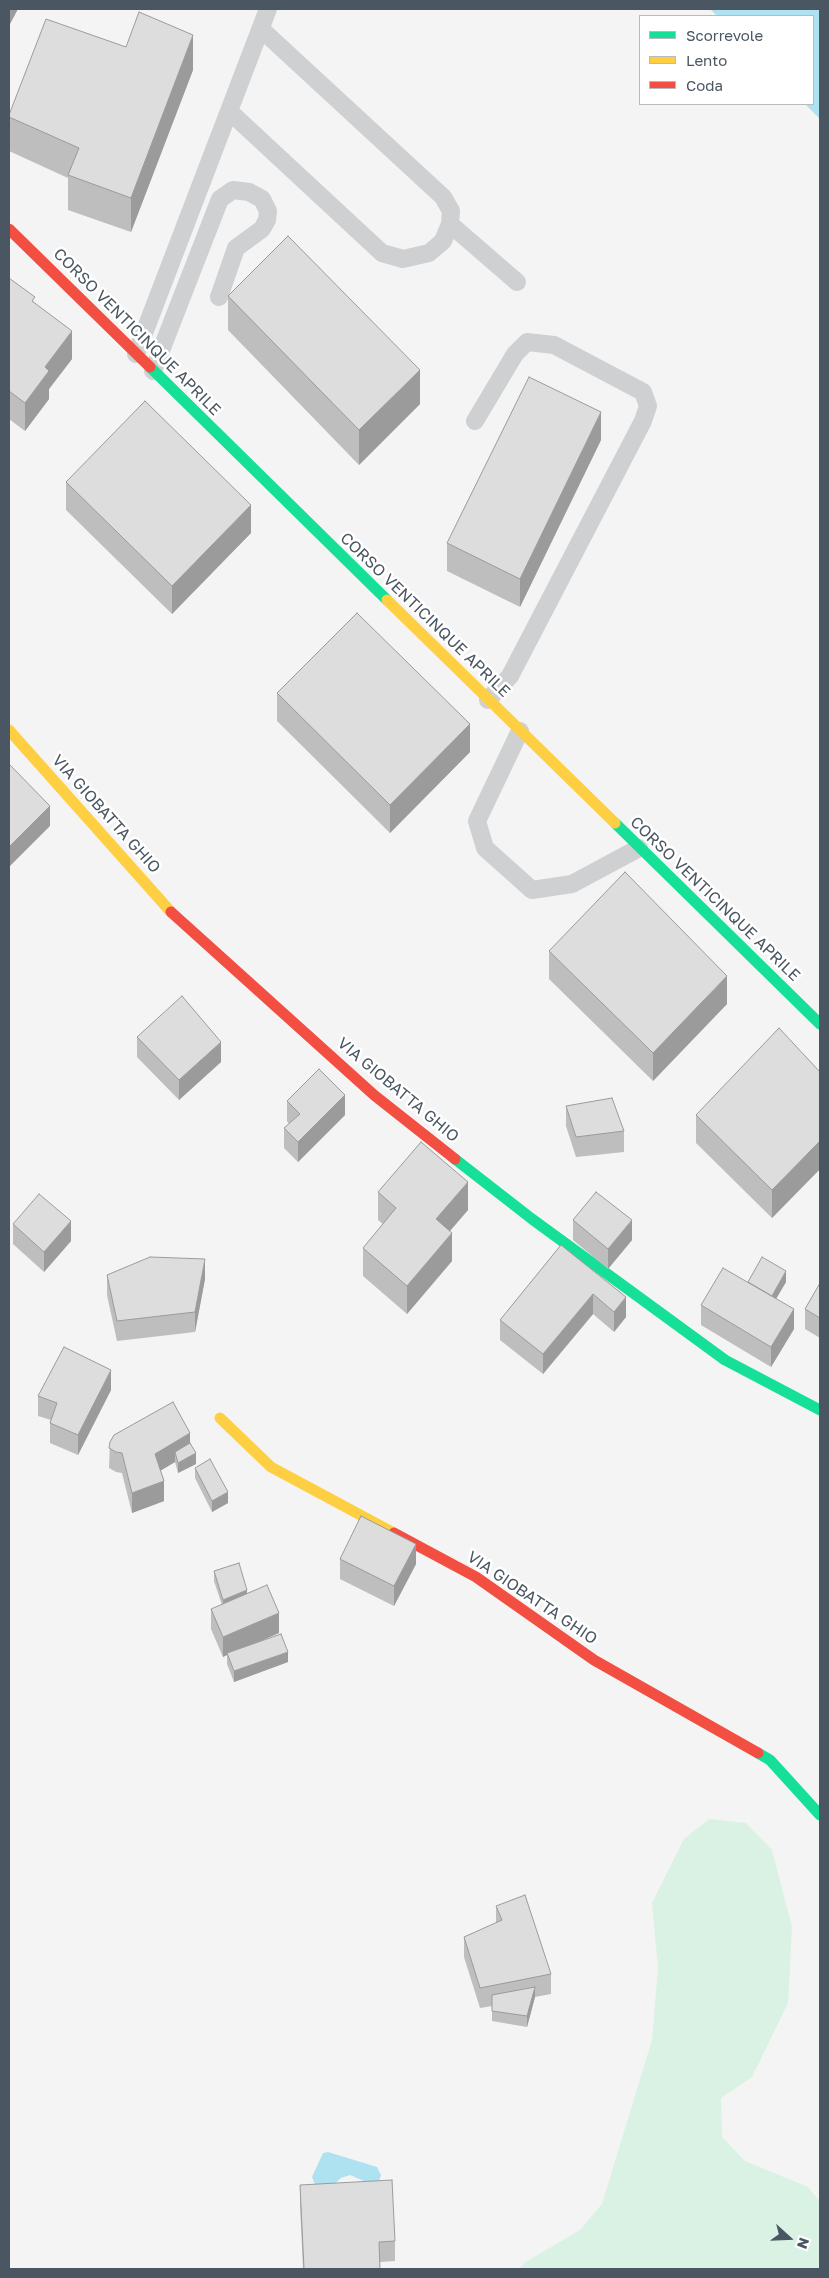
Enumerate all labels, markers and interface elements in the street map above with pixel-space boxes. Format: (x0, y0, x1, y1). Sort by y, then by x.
legend (639, 15, 814, 105)
text: Scorrevole (686, 26, 763, 44)
text: Lento (686, 51, 727, 69)
text: Coda (686, 76, 723, 94)
street label: CORSO VENTICINQUE APRILE (49, 244, 225, 420)
street label: CORSO VENTICINQUE APRILE (336, 529, 514, 701)
street label: VIA GIOBATTA GHIO (48, 751, 164, 877)
street label: CORSO VENTICINQUE APRILE (626, 813, 804, 985)
street label: VIA GIOBATTA GHIO (333, 1034, 463, 1146)
street label: VIA GIOBATTA GHIO (463, 1547, 601, 1649)
north arrow (764, 2213, 814, 2263)
text: N (794, 2235, 813, 2251)

